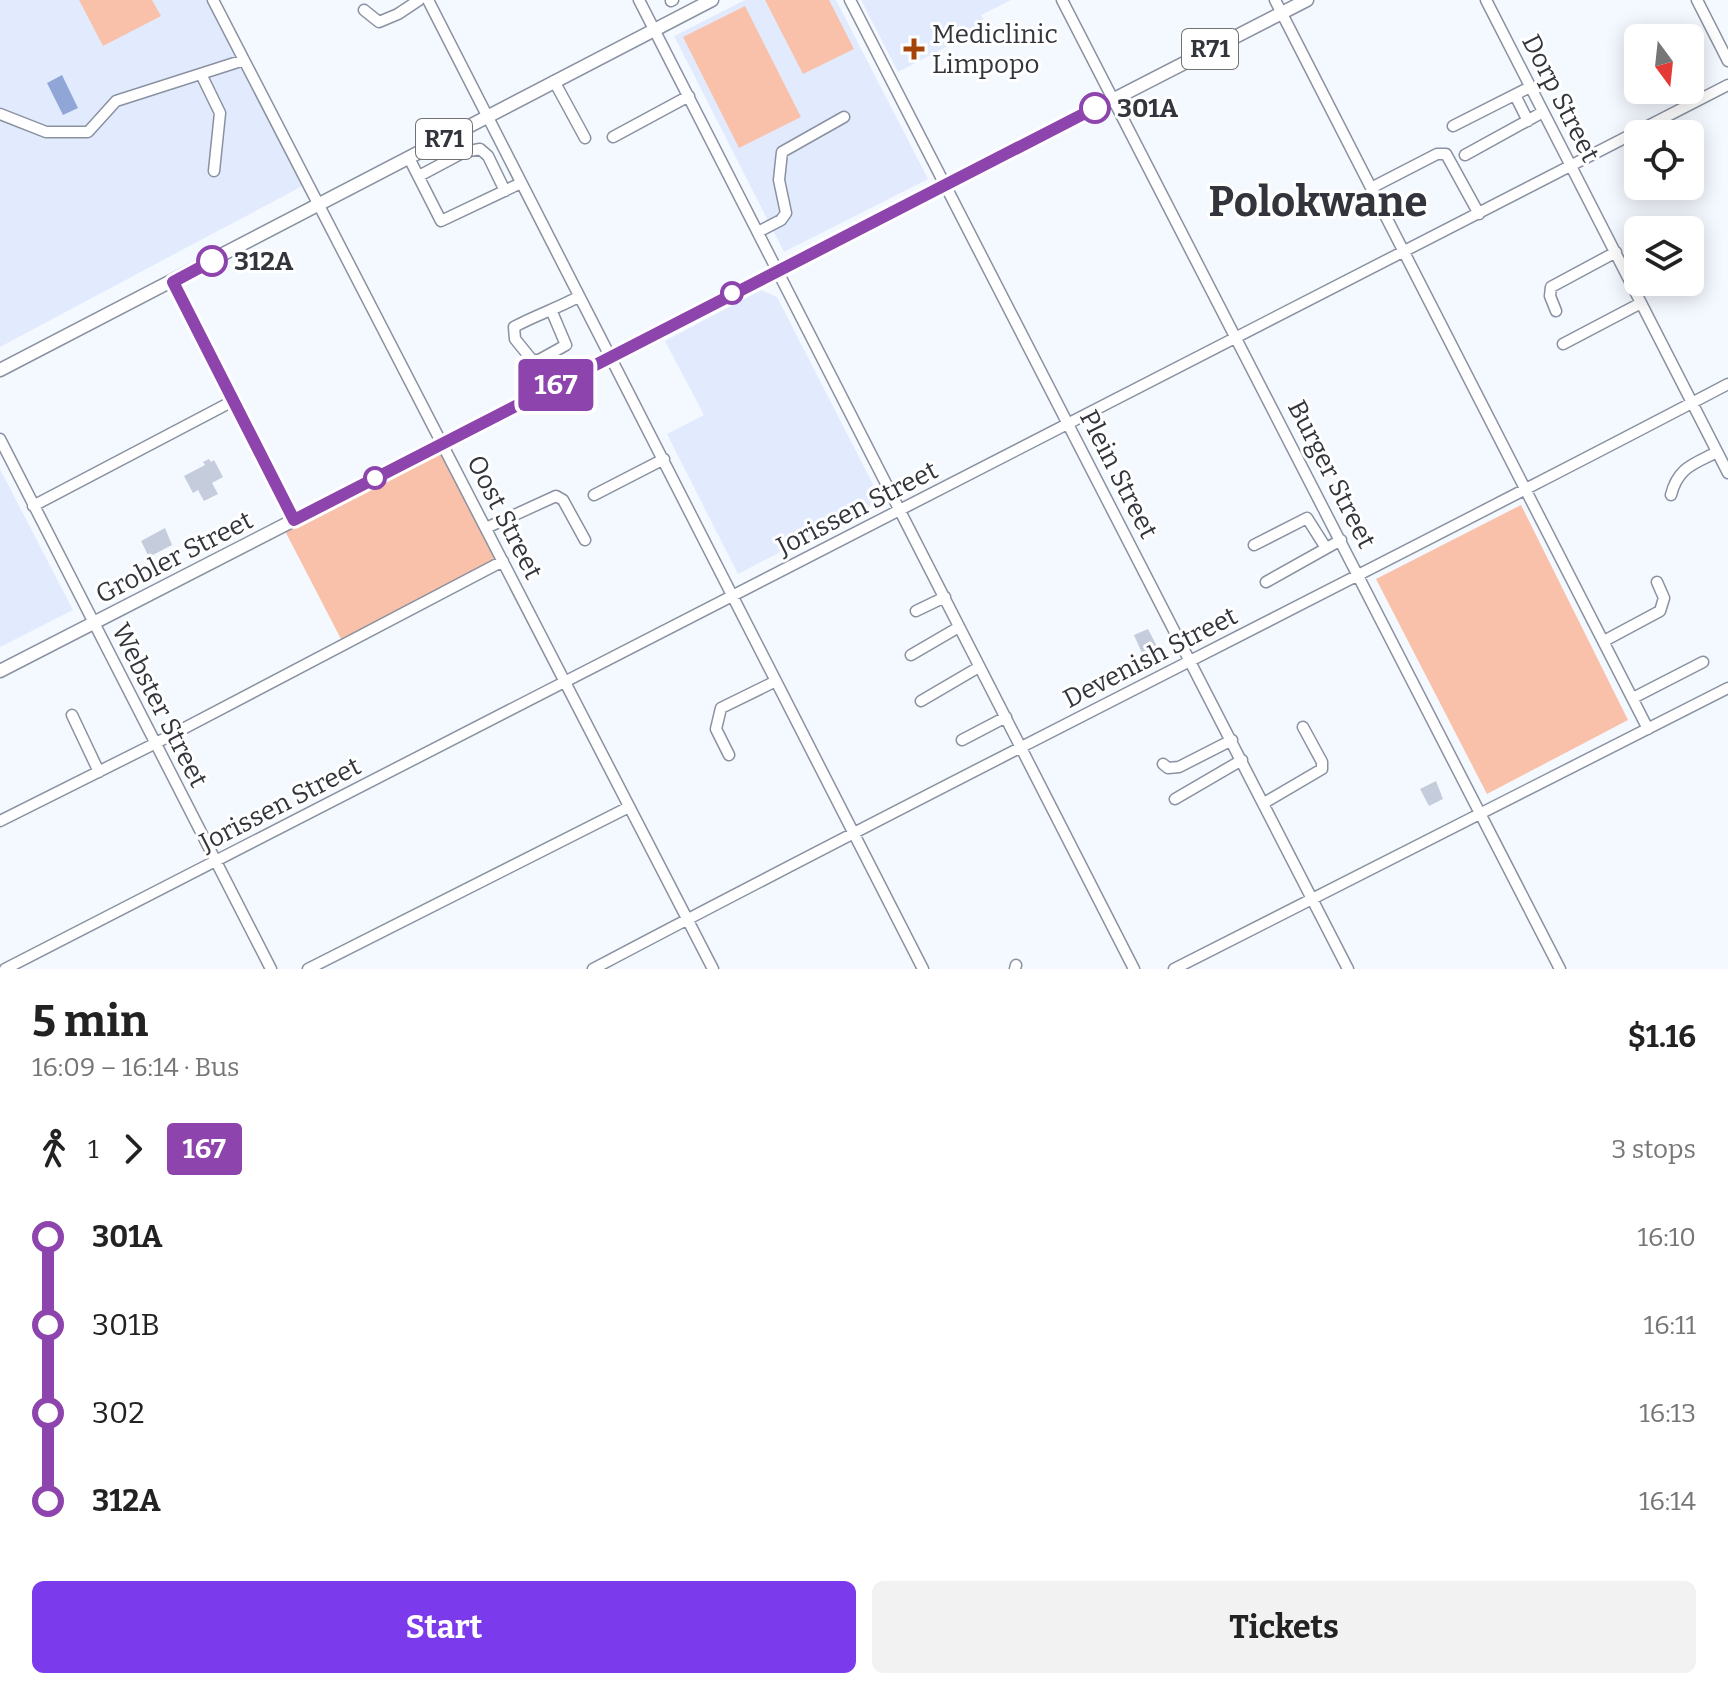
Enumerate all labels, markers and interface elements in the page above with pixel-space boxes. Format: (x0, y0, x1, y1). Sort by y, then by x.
place label: Mediclinic Limpopo (932, 19, 1058, 80)
north arrow (1624, 24, 1704, 104)
map controls (1624, 24, 1704, 296)
road number: R71 (1182, 29, 1238, 69)
street label: Dorp Street (1515, 29, 1606, 168)
marker: Mediclinic Limpopo (903, 38, 925, 60)
marker: 301A (1080, 93, 1110, 123)
place label: 301A (1117, 93, 1179, 124)
road number: R71 (416, 119, 472, 159)
button: locate (1624, 120, 1704, 200)
district label: Polokwane (1208, 177, 1428, 227)
button: layers (1624, 216, 1704, 296)
marker: 312A (197, 246, 227, 276)
place label: 312A (234, 246, 294, 277)
unlabelled marker (721, 282, 743, 304)
line badge: 167 (510, 359, 602, 411)
text: 167 (534, 368, 578, 401)
street label: Burger Street (1281, 395, 1382, 554)
street label: Plein Street (1073, 405, 1164, 544)
street label: Oost Street (460, 450, 549, 585)
street label: Jorissen Street (771, 454, 943, 563)
unlabelled marker (364, 467, 386, 489)
street label: Grobler Street (91, 504, 258, 610)
street label: Devenish Street (1058, 600, 1243, 715)
street label: Webster Street (105, 618, 214, 793)
street label: Jorissen Street (194, 750, 366, 859)
text: 5 min (32, 995, 148, 1048)
text: $1.16 (1628, 1019, 1696, 1055)
text: 16:09 – 16:14 · Bus (32, 1052, 240, 1083)
icon: walk (32, 1127, 76, 1171)
icon: forward (111, 1127, 155, 1171)
text: 167 (183, 1132, 226, 1165)
text: 1 (88, 1134, 99, 1165)
text: 3 stops (1612, 1134, 1696, 1165)
text: 301A (92, 1219, 162, 1255)
text: 16:10 (1637, 1222, 1696, 1253)
text: 301B (92, 1307, 160, 1343)
text: 16:11 (1644, 1310, 1696, 1341)
text: 302 (92, 1395, 145, 1431)
text: 16:13 (1639, 1398, 1696, 1429)
text: 312A (92, 1483, 161, 1519)
text: 16:14 (1639, 1486, 1696, 1517)
button: Start (32, 1581, 856, 1673)
button: Tickets (872, 1581, 1696, 1673)

